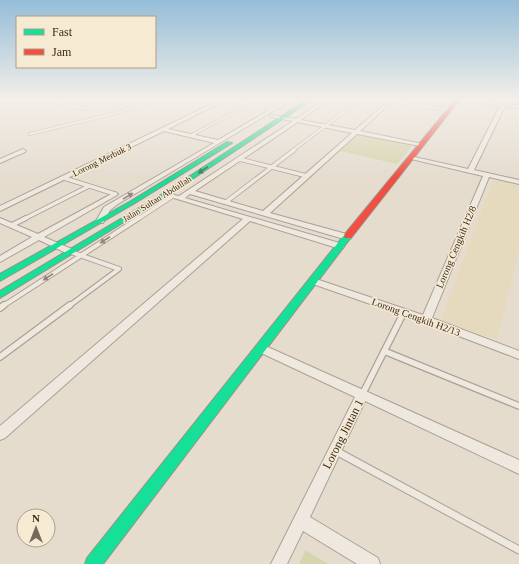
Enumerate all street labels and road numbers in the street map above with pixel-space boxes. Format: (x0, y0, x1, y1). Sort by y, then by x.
street label: Lorong Merbuk 3 (71, 141, 133, 179)
street label: Jalan Sultan Abdullah (121, 174, 194, 224)
street label: Lorong Cengkih H2/8 (434, 204, 478, 290)
street label: Lorong Cengkih H2/13 (370, 296, 462, 338)
street label: Lorong Jintan 1 (320, 397, 366, 471)

